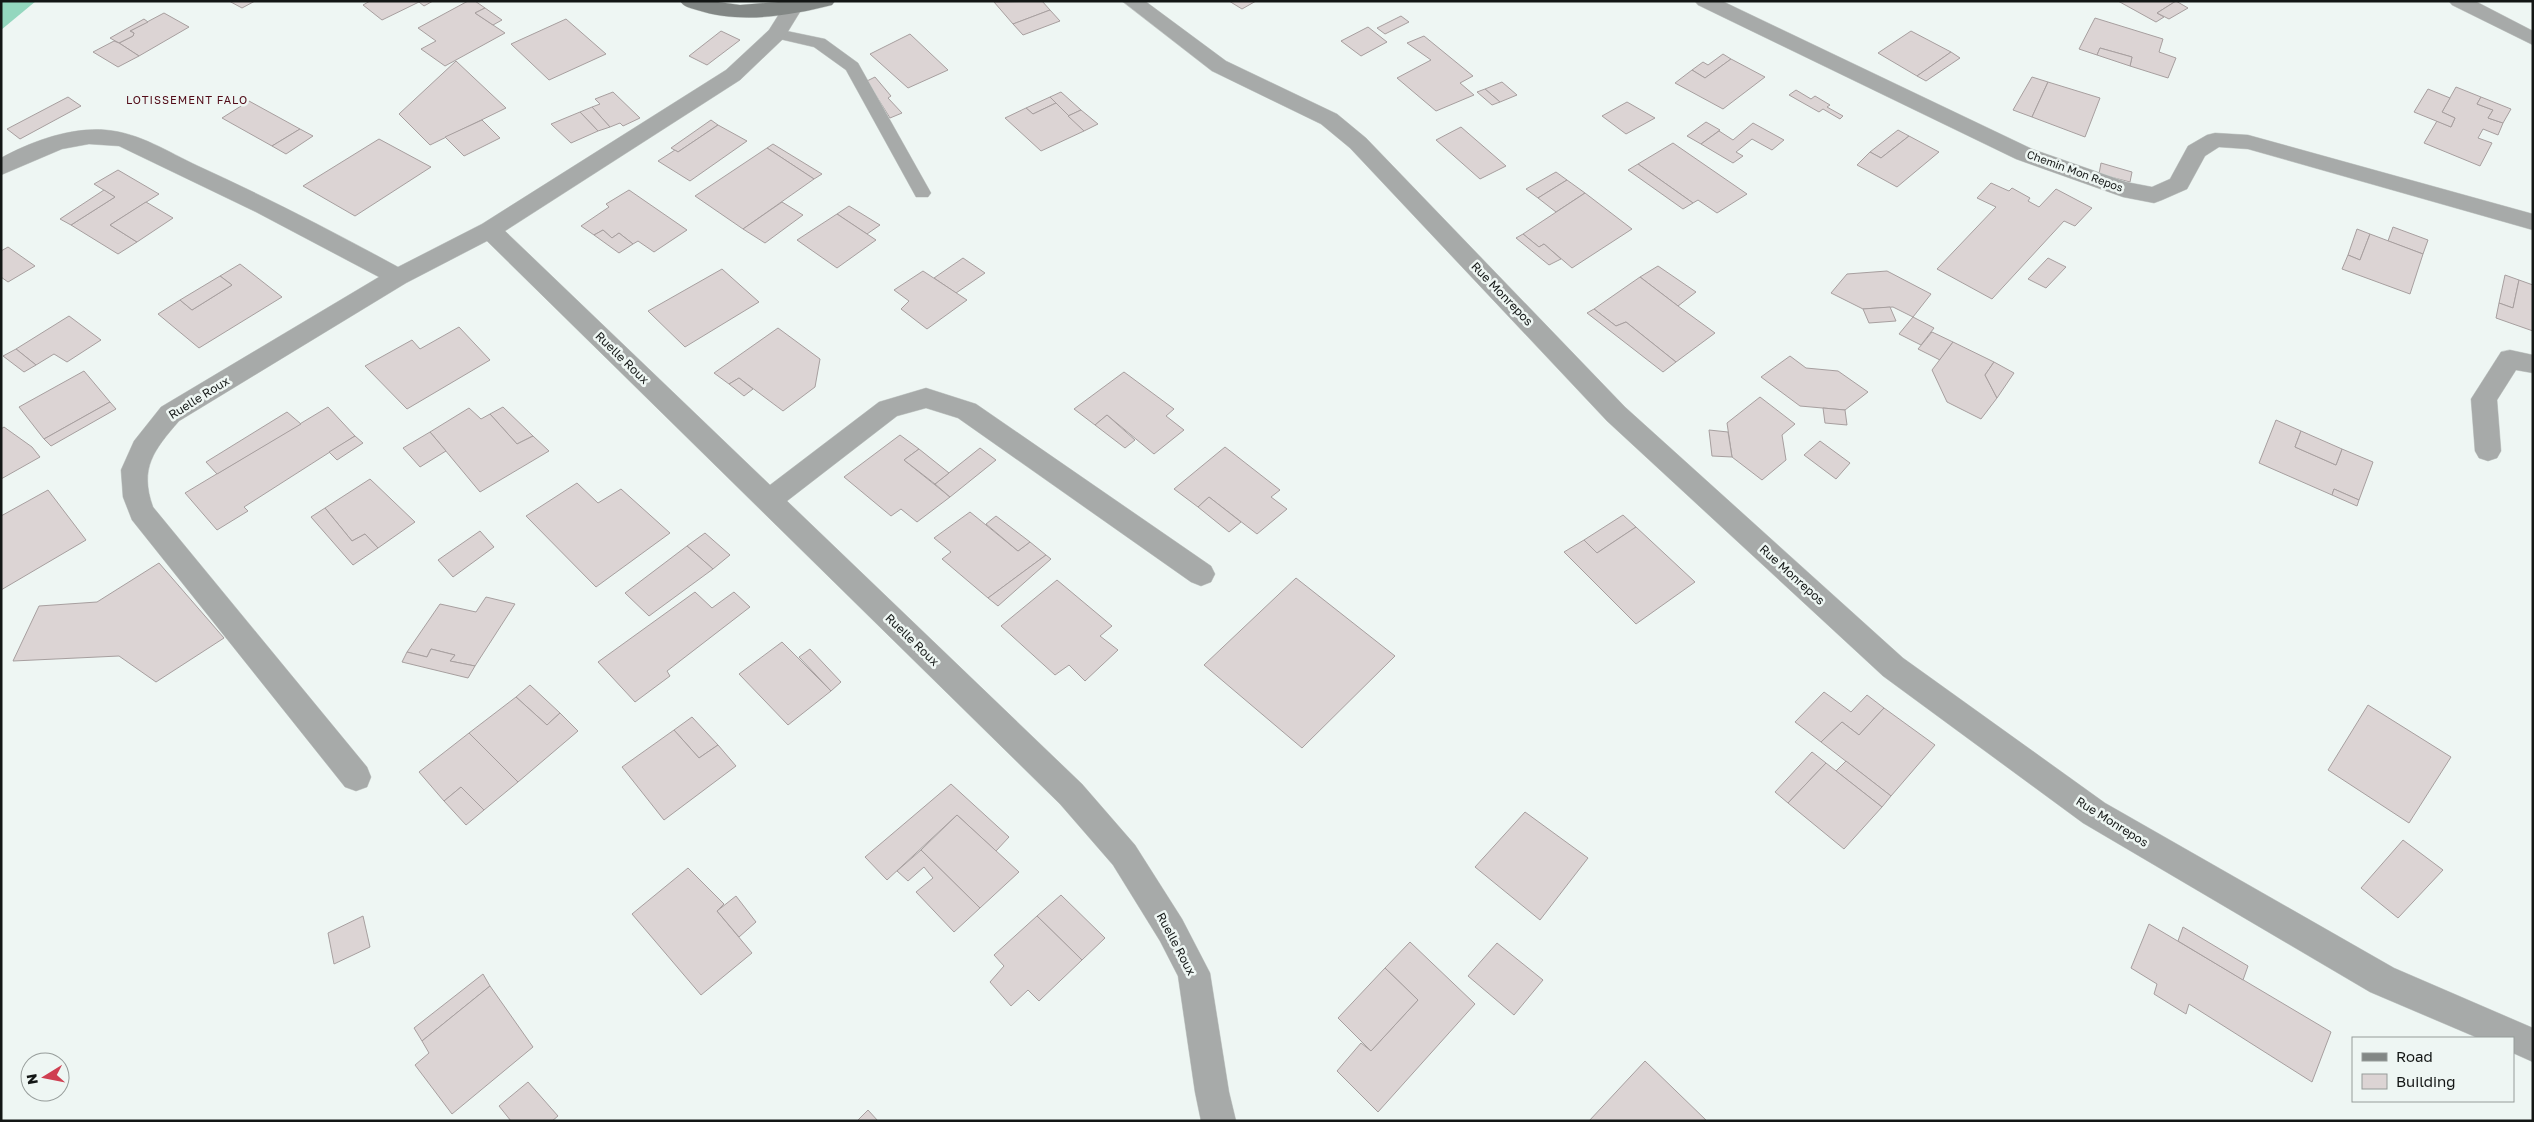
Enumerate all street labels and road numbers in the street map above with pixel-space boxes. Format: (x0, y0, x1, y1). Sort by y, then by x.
street label: Chemin Mon Repos (2025, 147, 2125, 194)
street label: Rue Monrepos (1468, 259, 1536, 329)
street label: Ruelle Roux (592, 328, 653, 387)
street label: Ruelle Roux (166, 373, 232, 422)
street label: Rue Monrepos (1757, 541, 1828, 608)
street label: Ruelle Roux (882, 610, 943, 669)
street label: Rue Monrepos (2073, 793, 2151, 850)
street label: Ruelle Roux (1154, 910, 1199, 978)

